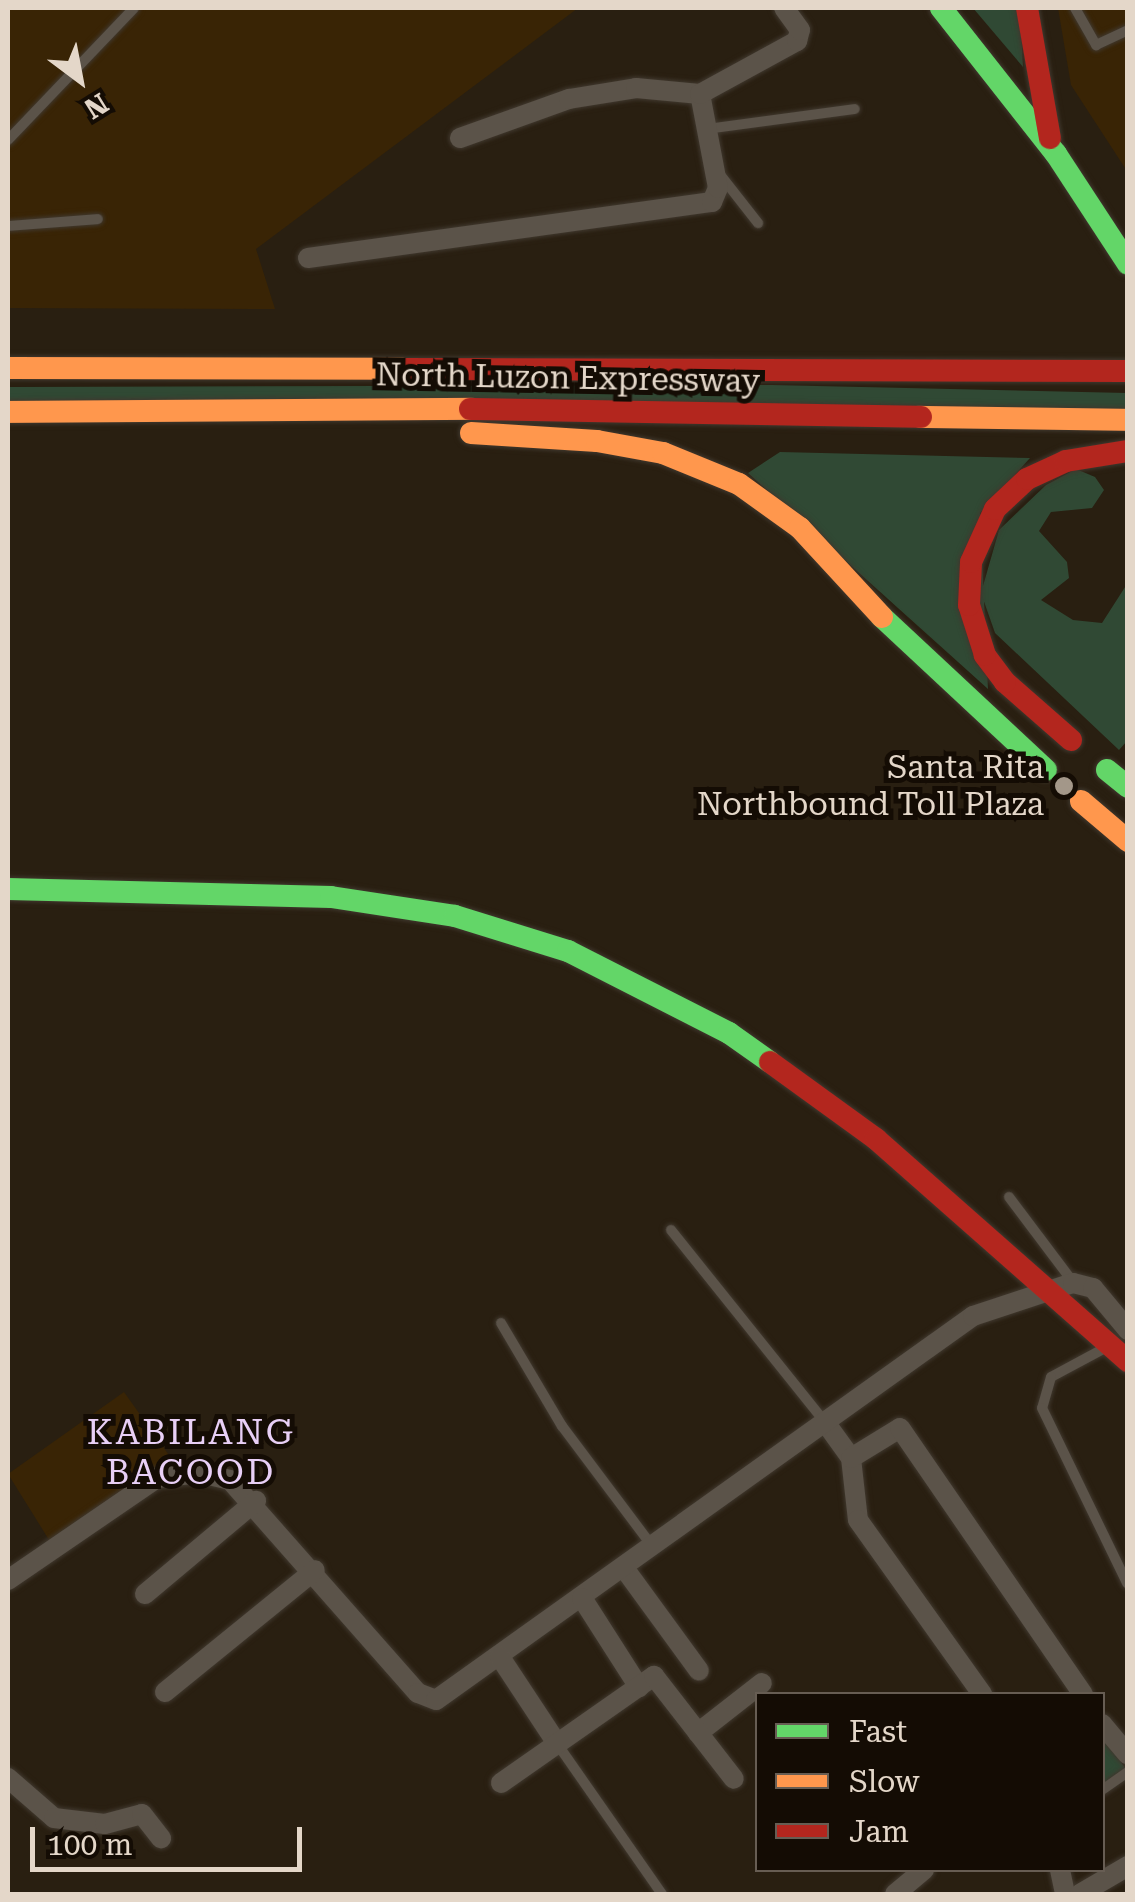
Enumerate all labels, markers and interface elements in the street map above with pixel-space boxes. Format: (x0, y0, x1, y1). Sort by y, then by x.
north arrow (30, 30, 130, 130)
text: N (78, 86, 114, 126)
street label: North Luzon Expressway (376, 355, 760, 401)
place label: Santa Rita Northbound Toll Plaza (697, 749, 1044, 824)
marker: Santa Rita Northbound Toll Plaza (1053, 775, 1075, 797)
district label: KABILANG BACOOD (87, 1412, 295, 1494)
legend (755, 1692, 1105, 1872)
text: Fast (849, 1714, 907, 1749)
text: Slow (849, 1764, 920, 1799)
scale bar (35, 1807, 308, 1869)
text: Jam (849, 1814, 909, 1849)
text: 100 m (47, 1827, 132, 1862)

